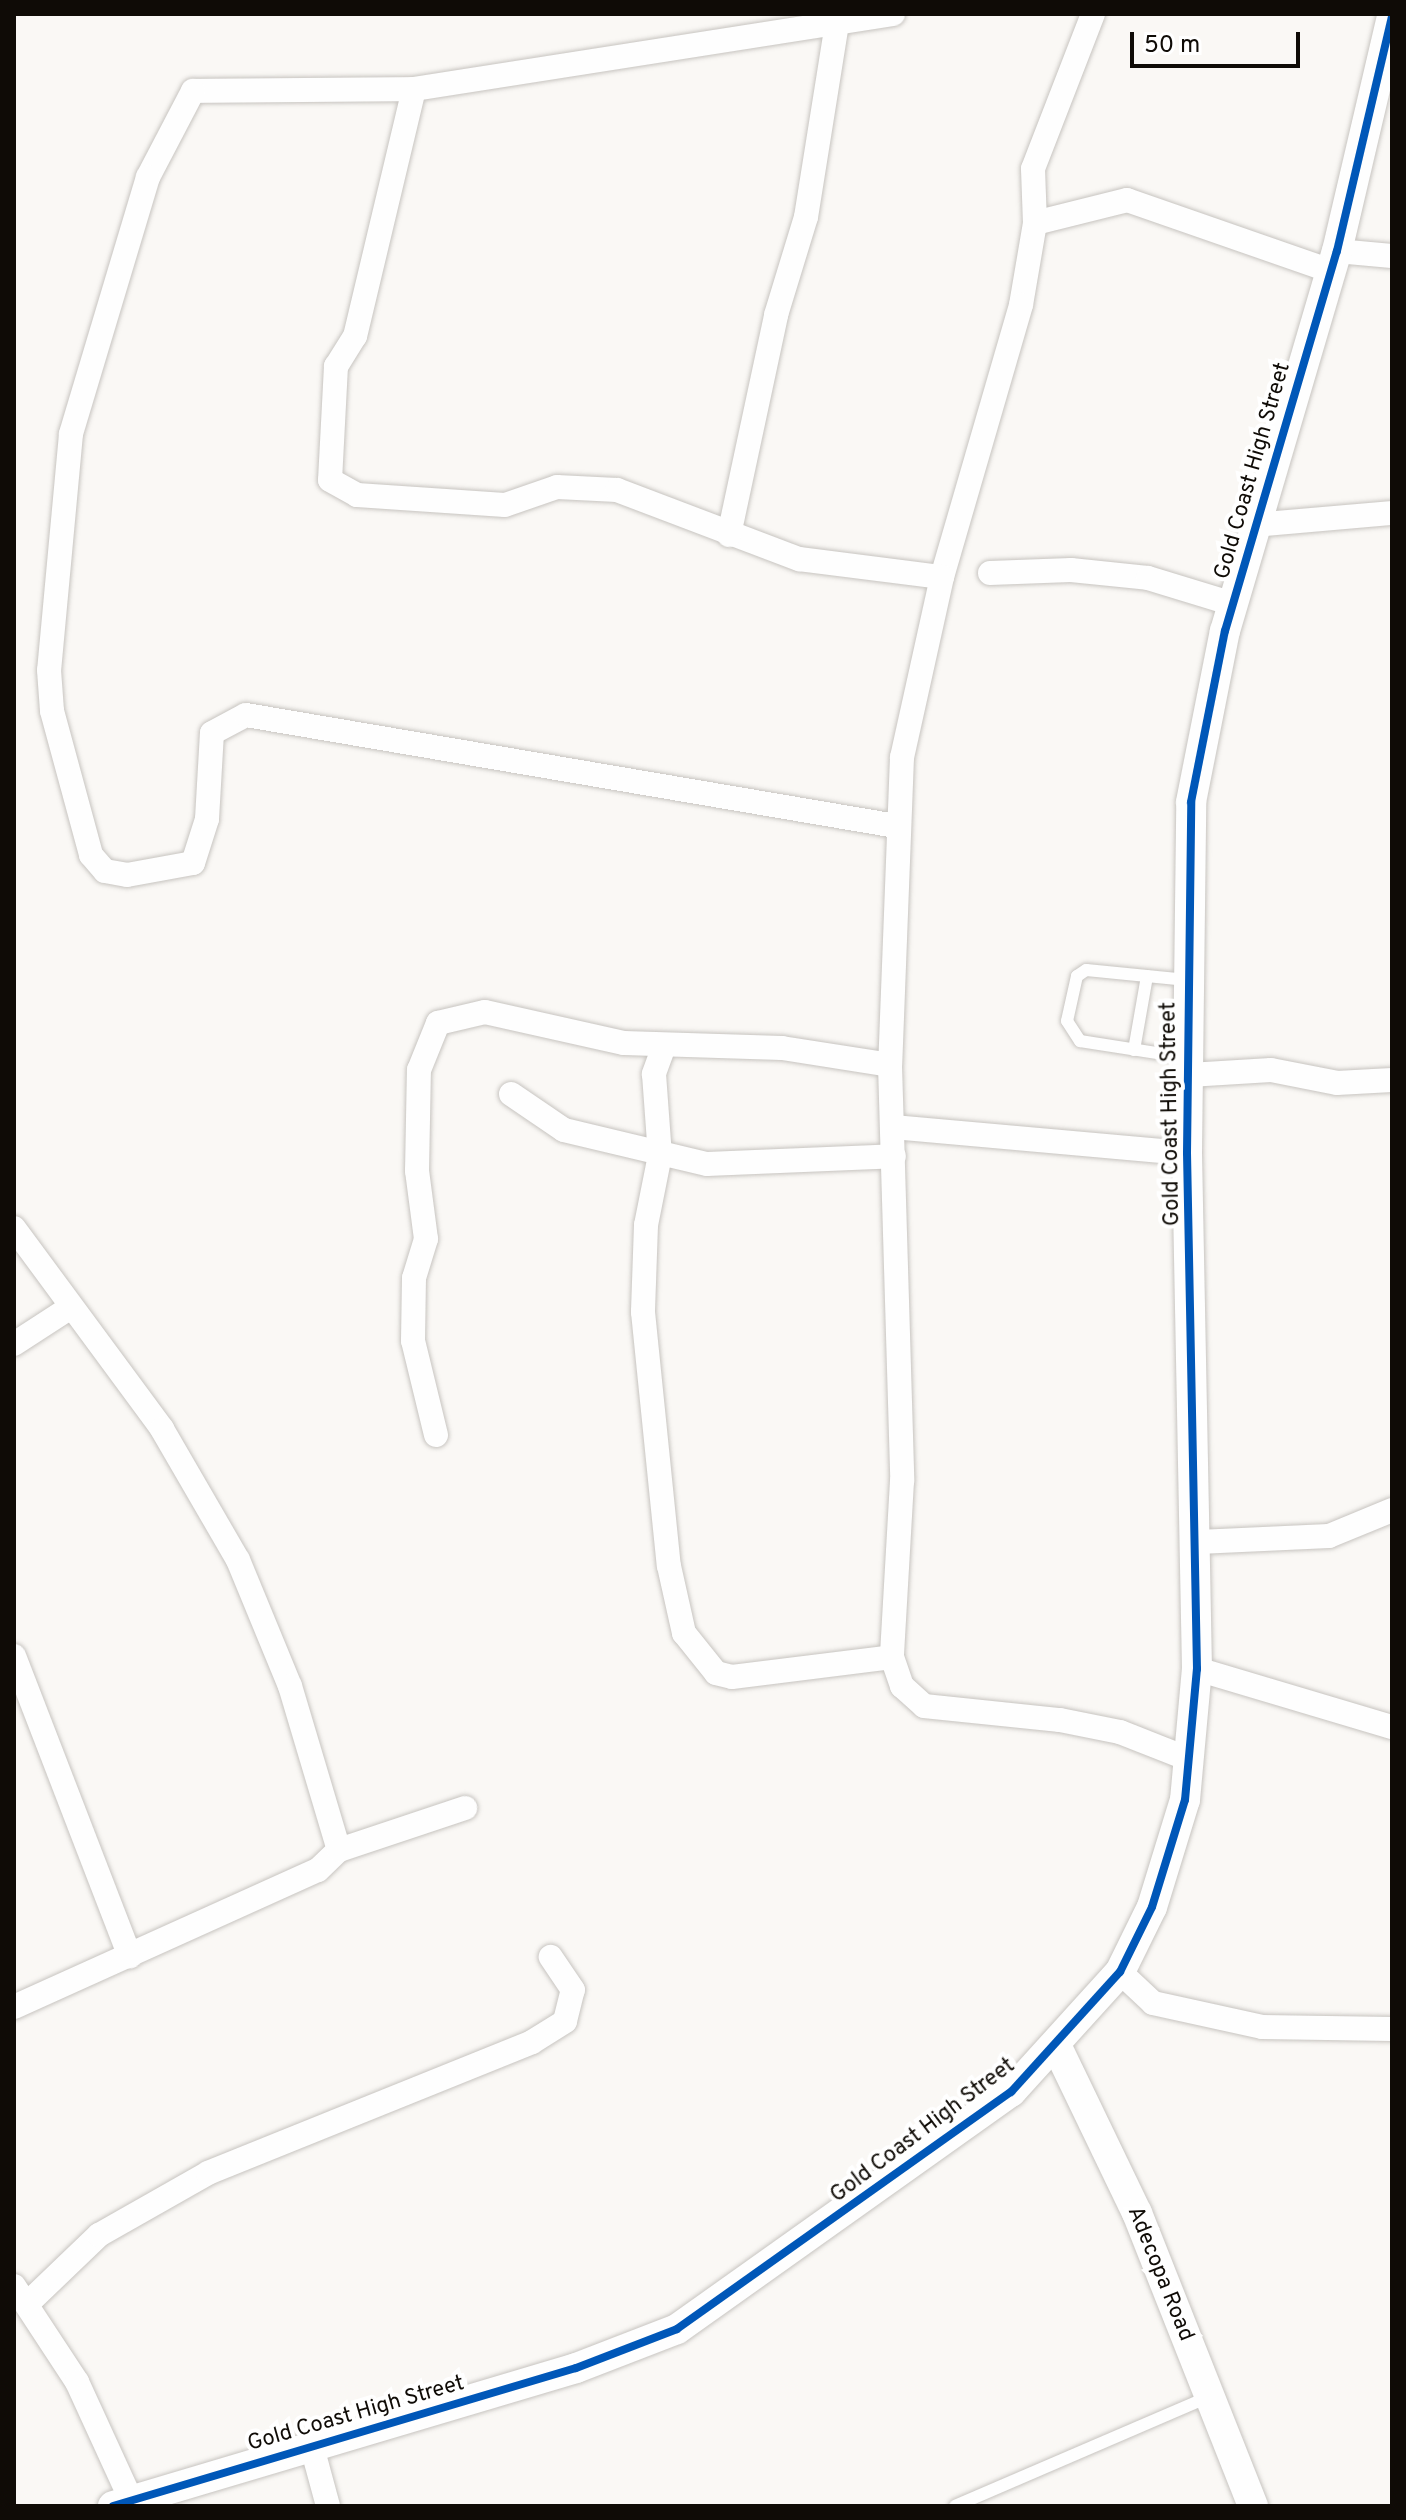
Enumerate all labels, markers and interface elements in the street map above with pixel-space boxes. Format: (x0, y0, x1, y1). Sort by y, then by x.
scale bar (1134, 16, 1304, 66)
text: 50 m (1144, 31, 1200, 61)
street label: Gold Coast High Street (1209, 360, 1297, 582)
street label: Gold Coast High Street (1156, 1002, 1186, 1226)
street label: Gold Coast High Street (825, 2053, 1021, 2209)
street label: Adecopa Road (1121, 2203, 1199, 2345)
street label: Gold Coast High Street (245, 2370, 467, 2458)

